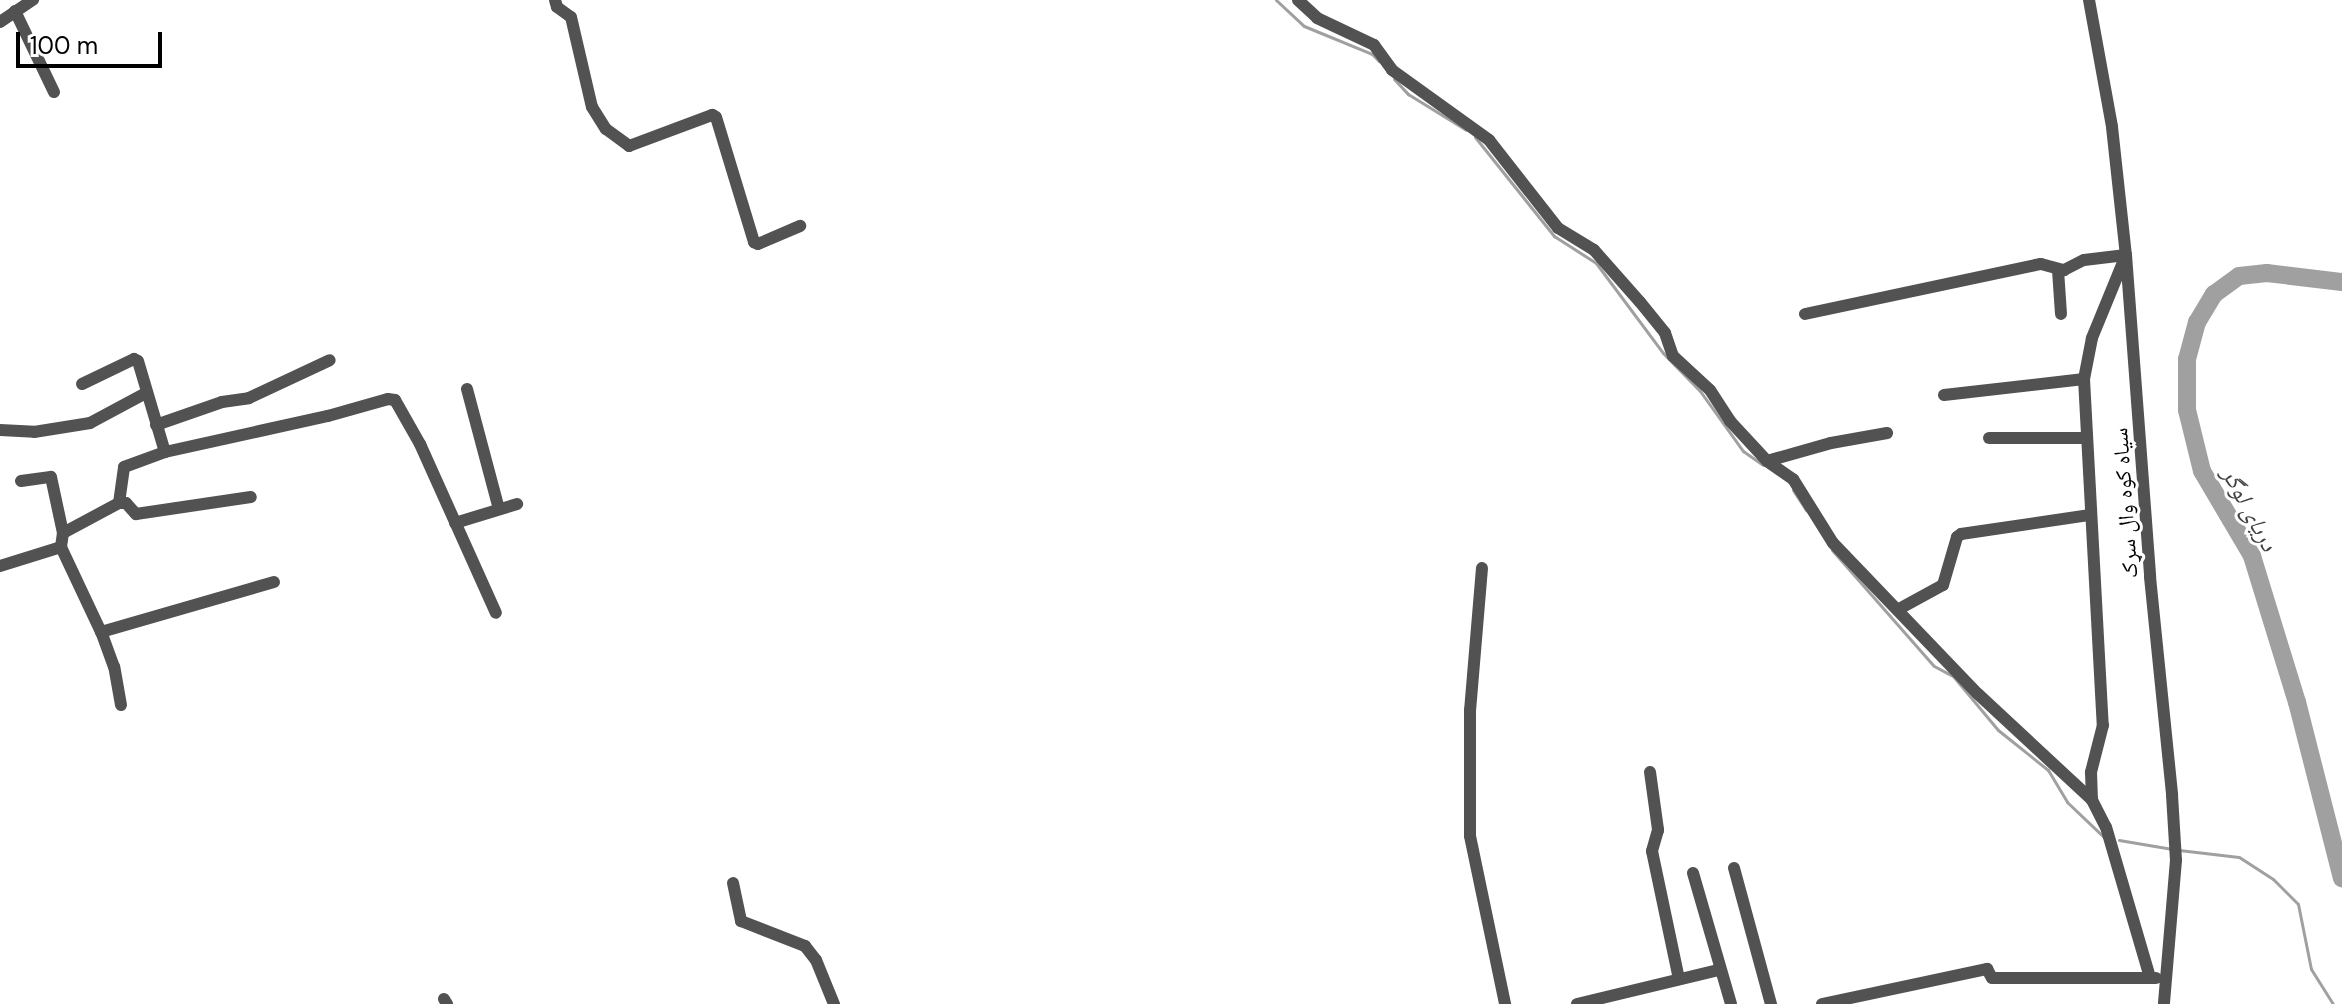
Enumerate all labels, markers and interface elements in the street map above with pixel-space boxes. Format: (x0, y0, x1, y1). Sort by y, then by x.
scale bar (20, 16, 166, 66)
text: 100 m (30, 30, 98, 61)
street label: سیاه کوه وال سړک (2107, 427, 2143, 579)
water label: دریای لوگر (2216, 462, 2284, 556)

